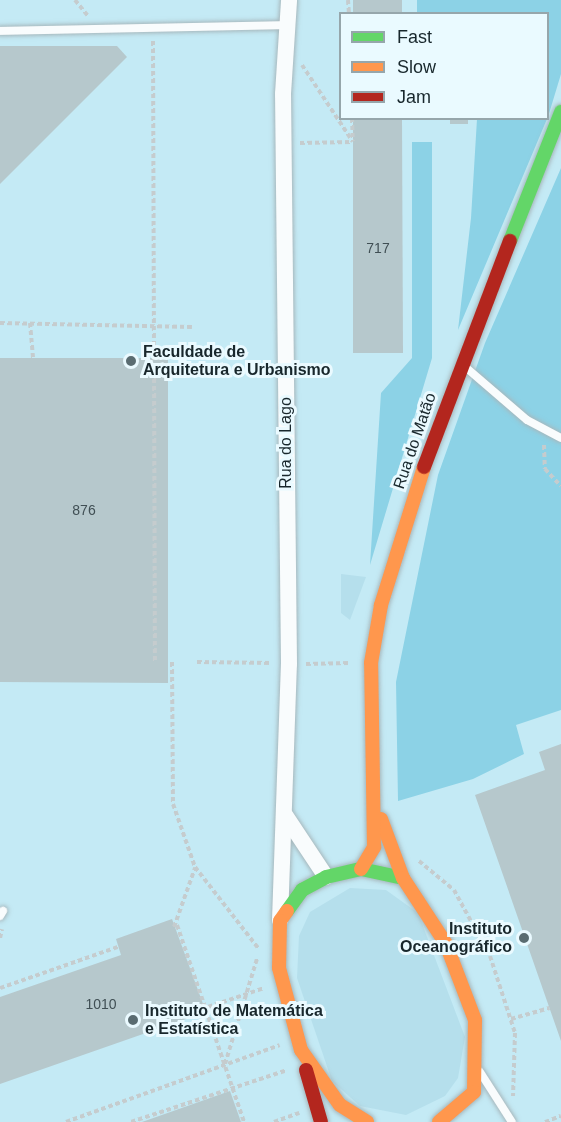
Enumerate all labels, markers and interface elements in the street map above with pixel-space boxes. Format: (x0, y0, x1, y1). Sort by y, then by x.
legend (339, 12, 549, 120)
text: Fast (397, 27, 432, 47)
text: Slow (397, 57, 436, 77)
text: Jam (397, 87, 431, 107)
house number: 717 (366, 240, 390, 256)
place label: Faculdade de Arquitetura e Urbanismo (143, 342, 331, 380)
marker: Faculdade de Arquitetura e Urbanismo (124, 354, 138, 368)
street label: Rua do Matão (390, 390, 440, 492)
street label: Rua do Lago (276, 397, 296, 489)
house number: 876 (72, 502, 96, 518)
place label: Instituto Oceanográfico (400, 919, 512, 957)
marker: Instituto Oceanográfico (517, 931, 531, 945)
house number: 1010 (85, 996, 117, 1012)
place label: Instituto de Matemática e Estatística (145, 1001, 323, 1039)
marker: Instituto de Matemática e Estatística (126, 1013, 140, 1027)

